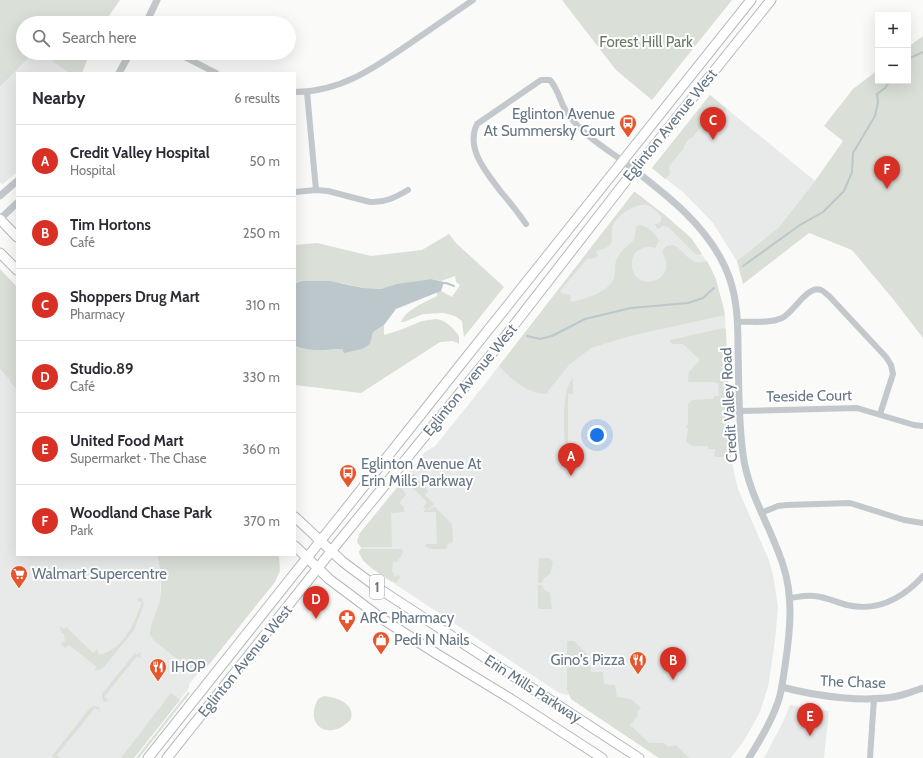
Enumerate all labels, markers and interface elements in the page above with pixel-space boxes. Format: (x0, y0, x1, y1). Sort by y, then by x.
map controls (875, 12, 911, 84)
button: + (875, 12, 911, 48)
search box (16, 16, 296, 60)
icon: search (30, 27, 52, 49)
text: Search here (62, 29, 137, 47)
park label: Forest Hill Park (599, 33, 693, 51)
button: − (875, 48, 911, 84)
street label: Eglinton Avenue West (619, 65, 721, 185)
text: Nearby (32, 88, 85, 108)
text: 6 results (234, 90, 280, 106)
place label: Eglinton Avenue At Summersky Court (484, 105, 615, 140)
pin: C (700, 107, 726, 140)
bus stop icon: Eglinton Avenue At Summersky Court (618, 113, 638, 138)
text: Credit Valley Hospital (70, 144, 210, 162)
text: A (41, 153, 49, 169)
text: 50 m (250, 153, 280, 169)
pin: F (874, 156, 900, 189)
text: Hospital (70, 162, 115, 178)
text: Tim Hortons (70, 216, 151, 234)
text: B (41, 225, 49, 241)
text: 250 m (243, 225, 280, 241)
text: Café (70, 234, 95, 250)
text: Shoppers Drug Mart (70, 288, 200, 306)
text: C (41, 297, 49, 313)
text: 310 m (245, 297, 280, 313)
text: Pharmacy (70, 306, 125, 322)
street label: Eglinton Avenue West (419, 320, 521, 440)
street label: Credit Valley Road (717, 347, 741, 463)
text: Studio.89 (70, 360, 134, 378)
text: D (40, 369, 50, 385)
text: 330 m (243, 369, 280, 385)
text: Café (70, 378, 95, 394)
street label: Teeside Court (766, 386, 852, 406)
your location (587, 425, 607, 445)
text: United Food Mart (70, 432, 184, 450)
text: E (41, 441, 49, 457)
text: 360 m (242, 441, 280, 457)
pin: A (558, 443, 584, 476)
text: Supermarket · The Chase (70, 450, 206, 466)
place label: Eglinton Avenue At Erin Mills Parkway (361, 455, 481, 490)
bus stop icon: Eglinton Avenue At Erin Mills Parkway (338, 463, 358, 488)
text: Woodland Chase Park (70, 504, 212, 522)
text: F (42, 513, 48, 529)
text: 370 m (243, 513, 280, 529)
text: Park (70, 522, 93, 538)
supermarket icon: Walmart Supercentre (9, 564, 29, 589)
place label: Walmart Supercentre (32, 565, 167, 583)
road number: 1 (370, 575, 384, 599)
pin: D (303, 586, 329, 619)
street label: Eglinton Avenue West (194, 601, 296, 721)
pharmacy icon: ARC Pharmacy (337, 608, 357, 633)
place label: ARC Pharmacy (360, 609, 455, 627)
shop icon: Pedi N Nails (371, 630, 391, 655)
place label: Pedi N Nails (394, 631, 469, 649)
pin: B (660, 647, 686, 680)
restaurant icon: Gino's Pizza (628, 650, 648, 675)
street label: Erin Mills Parkway (481, 651, 585, 727)
place label: Gino's Pizza (551, 651, 626, 669)
restaurant icon: IHOP (148, 657, 168, 682)
place label: IHOP (171, 658, 206, 676)
street label: The Chase (820, 672, 886, 692)
pin: E (797, 703, 823, 736)

